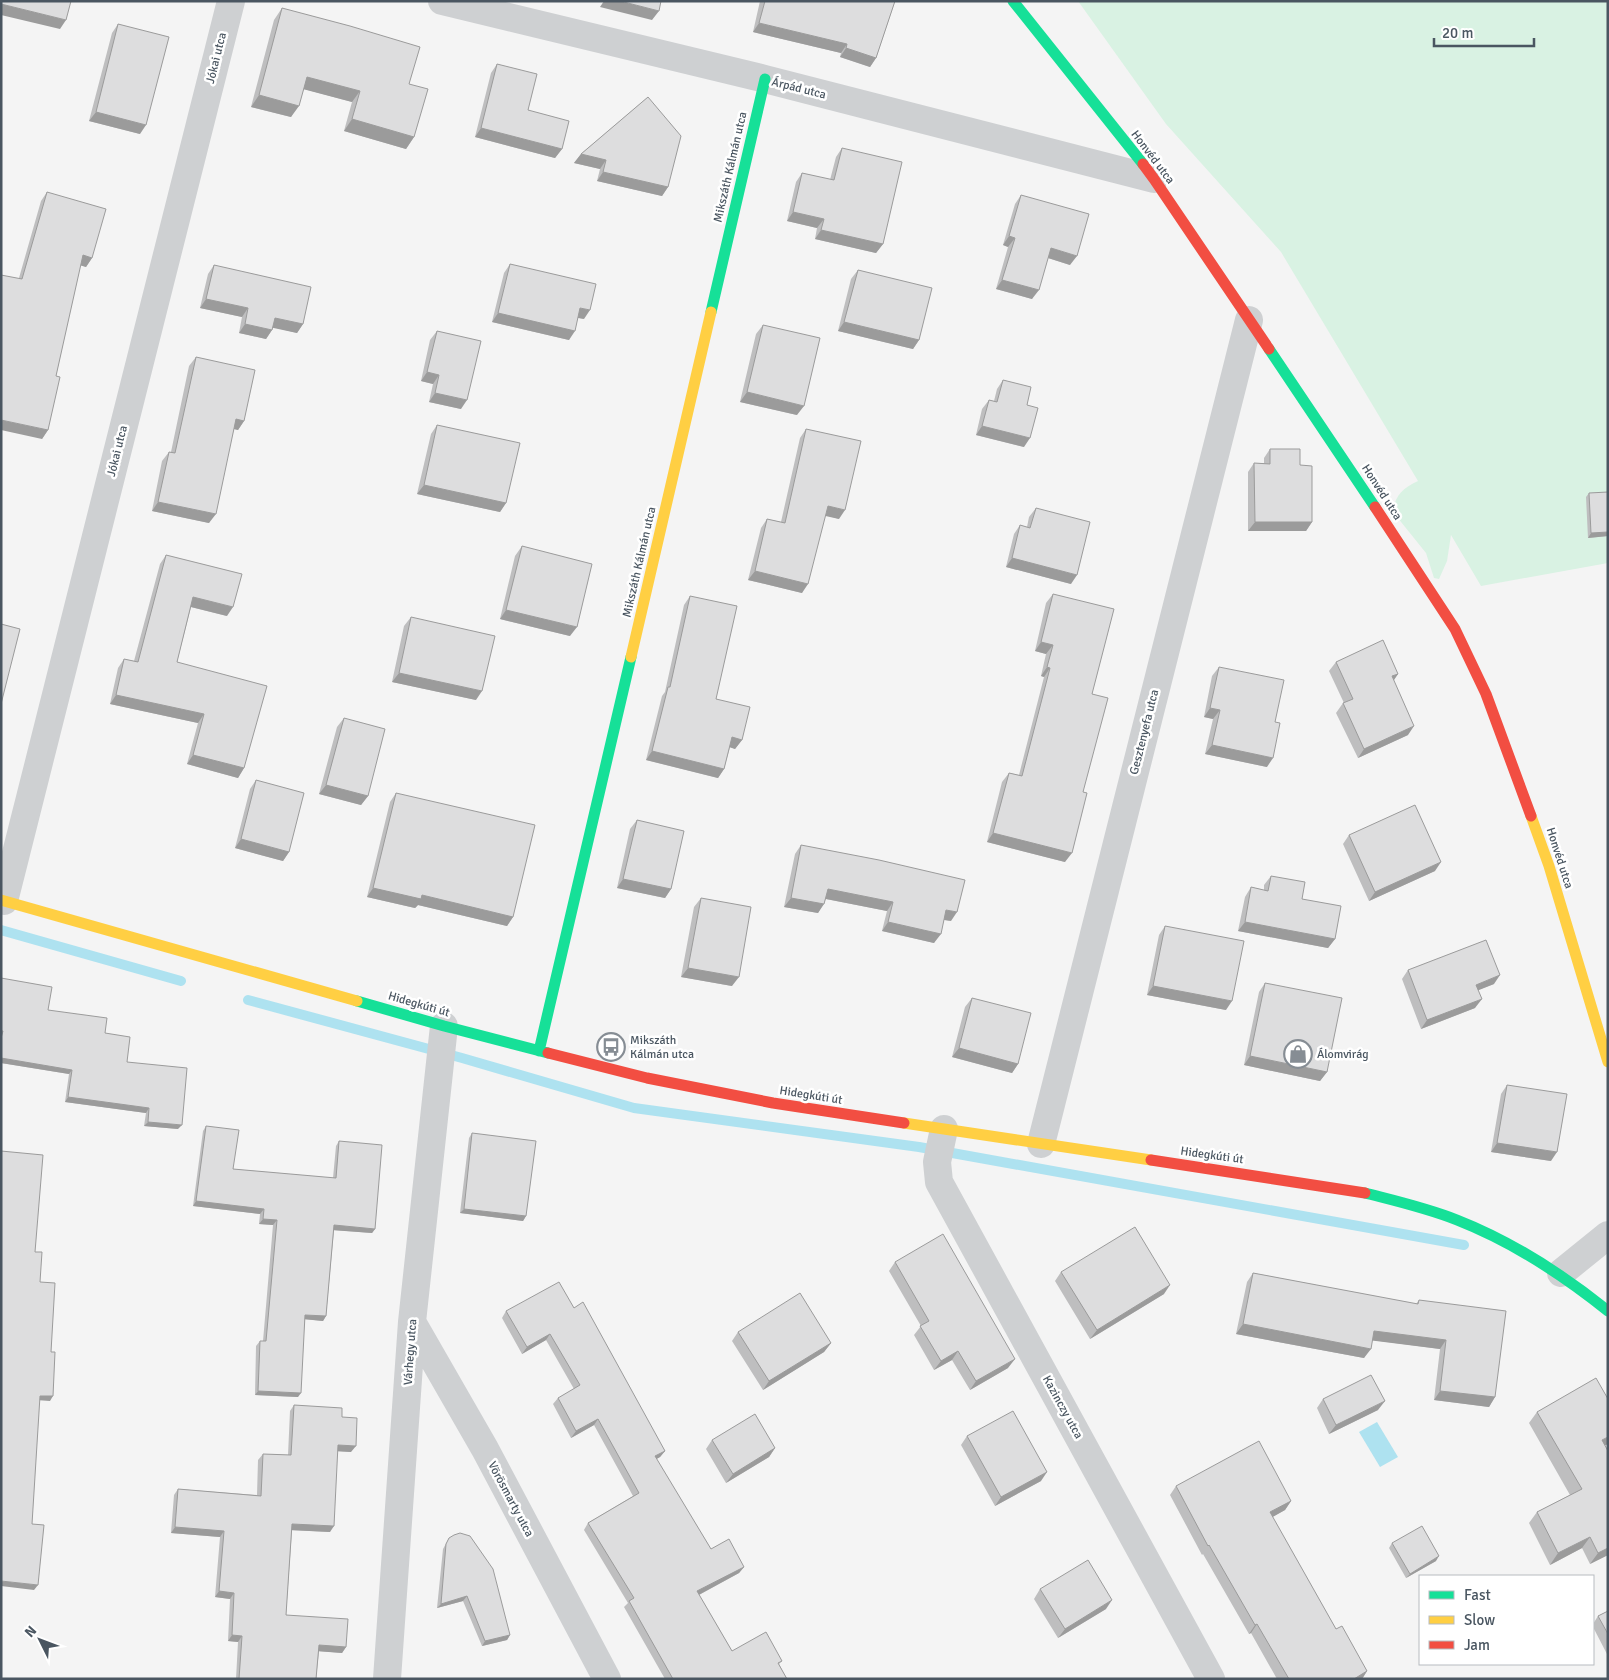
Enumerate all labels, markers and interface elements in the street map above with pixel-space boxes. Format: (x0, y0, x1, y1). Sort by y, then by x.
scale bar (1434, 15, 1534, 47)
text: 20 m (1442, 24, 1473, 42)
street label: Jókai utca (203, 31, 230, 85)
street label: Árpád utca (770, 74, 828, 102)
street label: Mikszáth Kálmán utca (710, 110, 750, 224)
street label: Honvéd utca (1128, 127, 1178, 187)
street label: Jókai utca (104, 424, 131, 478)
street label: Honvéd utca (1358, 462, 1405, 523)
street label: Mikszáth Kálmán utca (619, 505, 659, 619)
street label: Gesztenyefa utca (1127, 688, 1162, 776)
street label: Honvéd utca (1543, 826, 1576, 891)
street label: Hidegkúti út (386, 989, 451, 1020)
bus stop icon: Mikszáth Kálmán utca (596, 1032, 626, 1062)
place label: Mikszáth Kálmán utca (630, 1033, 694, 1062)
shop icon: Álomvirág (1283, 1039, 1313, 1069)
place label: Álomvirág (1317, 1047, 1369, 1062)
street label: Hidegkúti út (778, 1083, 843, 1108)
street label: Hidegkúti út (1179, 1144, 1244, 1167)
street label: Várhegy utca (401, 1318, 420, 1386)
street label: Kazinczy utca (1039, 1373, 1086, 1442)
street label: Vörösmarty utca (484, 1459, 537, 1540)
legend (1419, 1575, 1594, 1665)
text: Fast (1464, 1586, 1491, 1604)
text: Slow (1464, 1611, 1495, 1629)
north arrow (15, 1615, 65, 1665)
text: N (21, 1622, 40, 1641)
text: Jam (1464, 1636, 1490, 1654)

